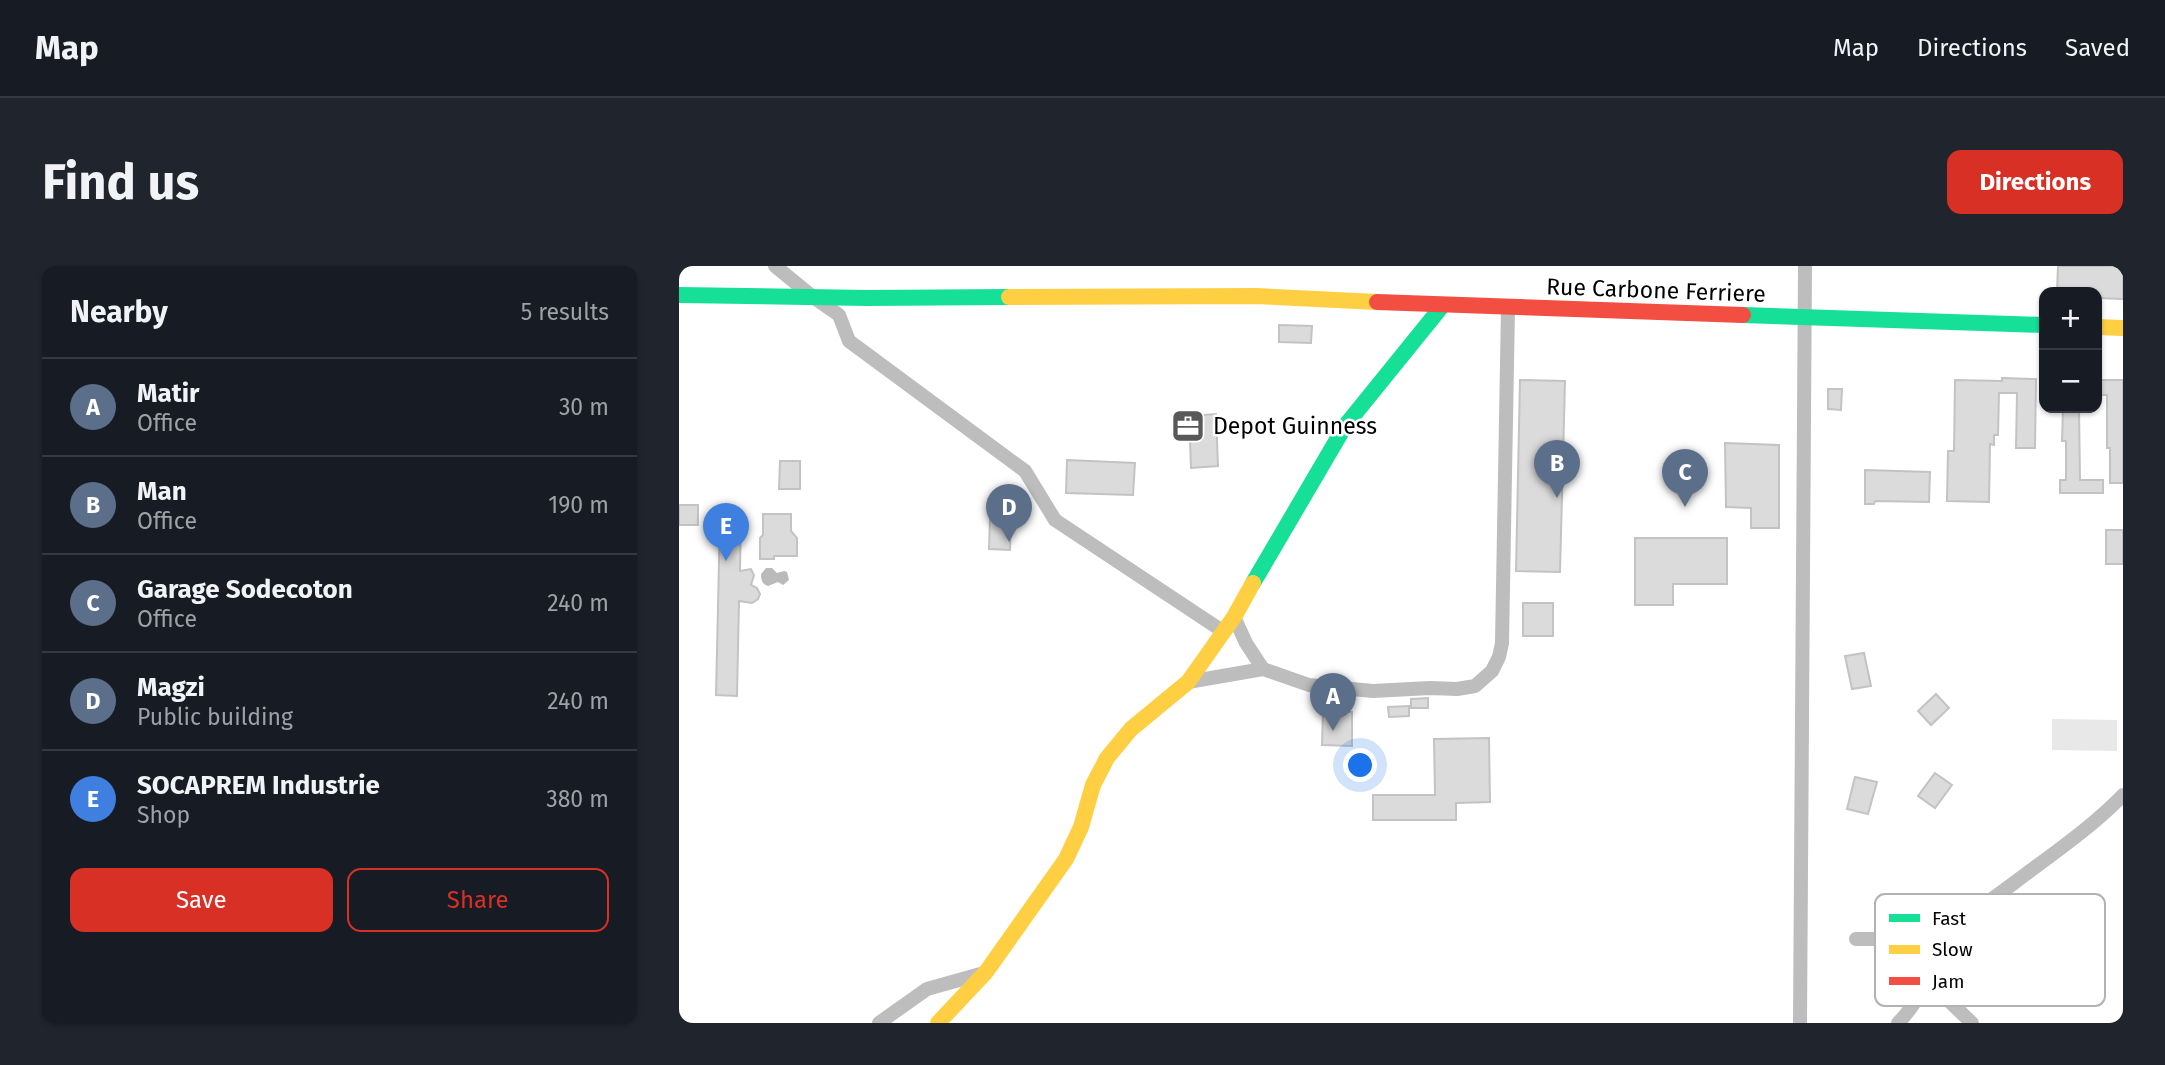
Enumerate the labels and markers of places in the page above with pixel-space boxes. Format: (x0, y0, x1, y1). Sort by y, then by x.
office icon: Depot Guinness (1169, 407, 1207, 445)
place label: Depot Guinness (1213, 412, 1377, 440)
pin: B (1534, 440, 1580, 498)
pin: C (1662, 449, 1708, 507)
pin: D (986, 484, 1032, 542)
pin: E (703, 503, 749, 561)
pin: A (1310, 673, 1356, 731)

